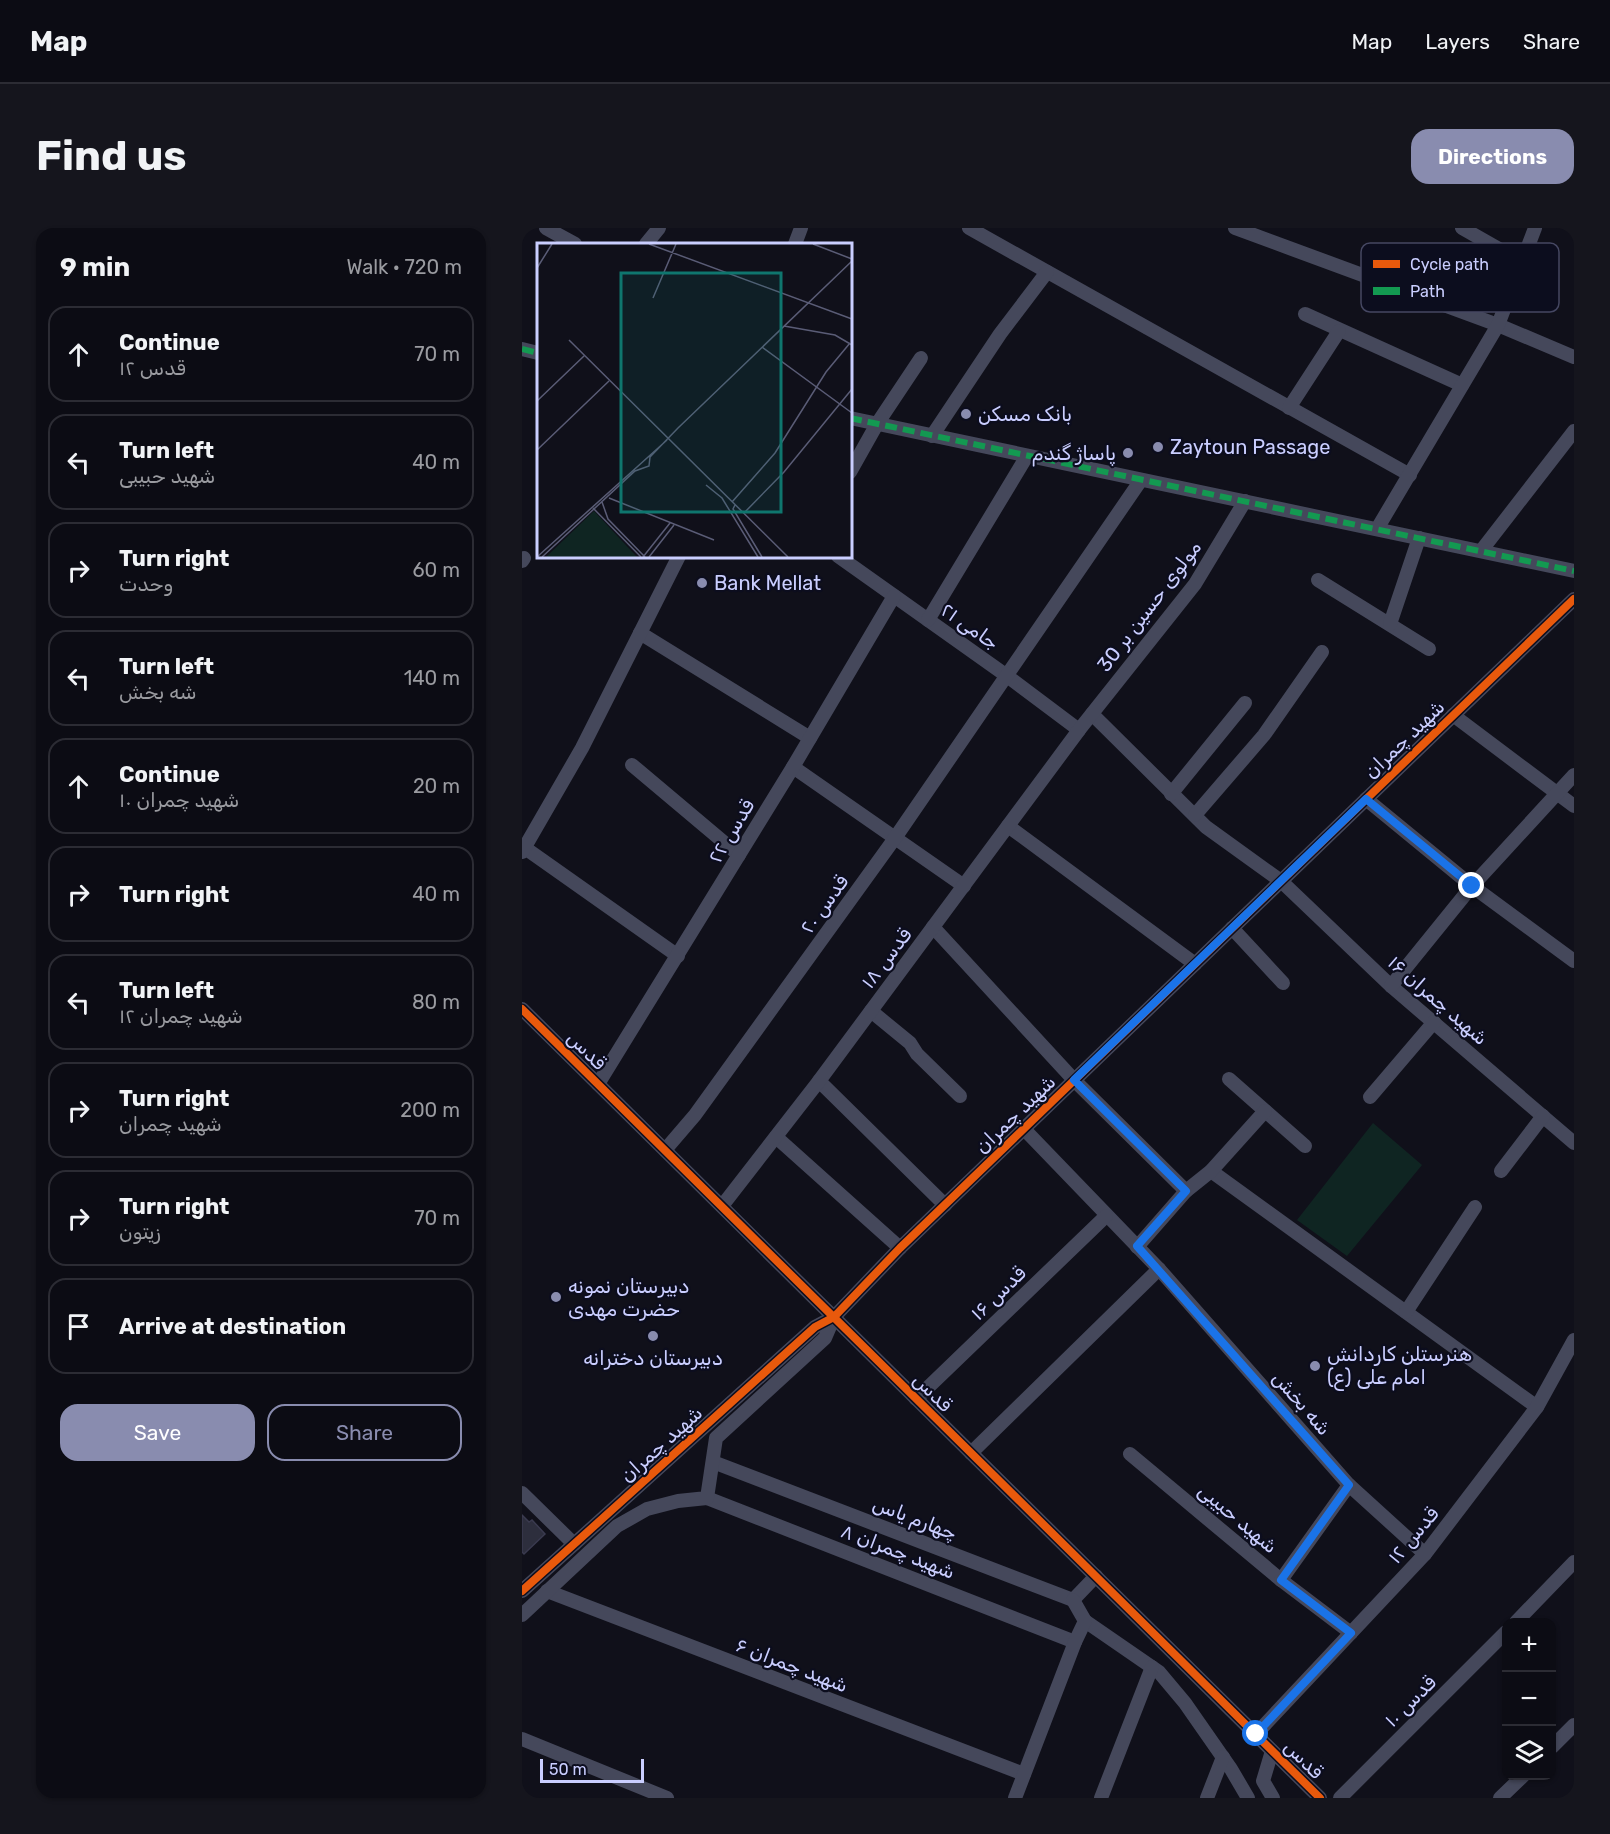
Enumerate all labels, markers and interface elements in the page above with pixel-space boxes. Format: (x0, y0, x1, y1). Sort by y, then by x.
text: Map (30, 25, 87, 58)
text: Map (1351, 29, 1392, 54)
text: Layers (1425, 29, 1490, 54)
text: Share (1523, 29, 1580, 54)
button: Directions (1411, 129, 1574, 184)
text: Find us (36, 131, 187, 181)
inset map (537, 243, 852, 558)
legend (1361, 243, 1559, 312)
text: 9 min (60, 252, 130, 283)
text: Walk · 720 m (347, 255, 462, 279)
text: Cycle path (1410, 255, 1489, 274)
text: Path (1410, 282, 1445, 301)
text: Continue (119, 329, 220, 356)
icon: ahead (62, 338, 95, 371)
text: 70 m (414, 342, 460, 366)
text: قدس ۱۲ (119, 356, 186, 380)
place label: بانک مسکن (978, 402, 1072, 426)
marker: بانک مسکن (959, 407, 973, 421)
place label: Zaytoun Passage (1170, 435, 1330, 459)
text: Turn left (119, 437, 214, 464)
marker: Zaytoun Passage (1151, 440, 1165, 454)
place label: پاساژ گندم (1032, 441, 1116, 467)
icon: left (62, 446, 95, 479)
marker: پاساژ گندم (1121, 446, 1135, 460)
text: 40 m (412, 450, 460, 474)
text: شهید حبیبی (119, 464, 215, 488)
street label: مولوی حسین بر 30 (1092, 536, 1206, 676)
text: Turn right (119, 545, 229, 572)
icon: right (62, 554, 95, 587)
text: 60 m (413, 558, 460, 582)
place label: Bank Mellat (714, 571, 821, 595)
text: وحدت (119, 572, 173, 596)
marker: Bank Mellat (695, 576, 709, 590)
street label: جامی ۲۱ (936, 597, 1004, 655)
text: Turn left (119, 653, 214, 680)
icon: left (62, 662, 95, 695)
text: 140 m (404, 666, 460, 690)
text: شه بخش (119, 680, 197, 704)
street label: شهید چمران (1359, 695, 1449, 783)
text: Continue (119, 761, 220, 788)
icon: ahead (62, 770, 95, 803)
text: 20 m (413, 774, 460, 798)
text: شهید چمران ۱۰ (119, 788, 239, 812)
street label: قدس ۲۲ (703, 795, 759, 867)
street label: قدس ۲۰ (795, 870, 853, 938)
route end (1458, 872, 1484, 898)
icon: right (62, 878, 95, 911)
text: Turn right (119, 881, 229, 908)
text: 40 m (412, 882, 460, 906)
street label: قدس ۱۸ (855, 923, 917, 993)
street label: شهید چمران ۱۶ (1383, 950, 1493, 1050)
text: Turn left (119, 977, 214, 1004)
icon: left (62, 986, 95, 1019)
text: 80 m (412, 990, 460, 1014)
text: شهید چمران ۱۲ (119, 1004, 243, 1028)
street label: قدس (562, 1025, 612, 1075)
street label: شهید چمران (970, 1070, 1060, 1158)
text: Turn right (119, 1085, 229, 1112)
icon: right (62, 1094, 95, 1127)
text: 200 m (400, 1098, 460, 1122)
text: شهید چمران (119, 1112, 222, 1136)
text: Turn right (119, 1193, 229, 1220)
icon: right (62, 1202, 95, 1235)
text: 70 m (414, 1206, 460, 1230)
text: زیتون (119, 1220, 161, 1244)
street label: قدس ۱۶ (965, 1261, 1031, 1325)
place label: دبیرستان نمونه حضرت مهدی (568, 1274, 689, 1321)
marker: دبیرستان نمونه حضرت مهدی (549, 1290, 563, 1304)
icon: arrive (62, 1310, 95, 1343)
text: Arrive at destination (119, 1313, 346, 1340)
marker: دبیرستان دخترانه (646, 1329, 660, 1343)
place label: هنرستلن کاردانش امام علی (ع) (1327, 1342, 1472, 1391)
place label: دبیرستان دخترانه (583, 1346, 723, 1370)
marker: هنرستلن کاردانش امام علی (ع) (1308, 1359, 1322, 1373)
street label: شه بخش (1268, 1366, 1336, 1440)
street label: قدس (908, 1367, 958, 1417)
street label: شهید چمران (615, 1401, 707, 1487)
button: Save (60, 1404, 255, 1461)
button: Share (267, 1404, 462, 1461)
street label: شهید حبیبی (1193, 1478, 1283, 1558)
street label: چهارم یاس (869, 1491, 960, 1547)
street label: قدس ۱۲ (1382, 1502, 1444, 1568)
street label: شهید چمران ۸ (837, 1518, 959, 1584)
map controls (1502, 1618, 1556, 1780)
button: + (1502, 1618, 1556, 1672)
street label: شهید چمران ۶ (732, 1633, 852, 1697)
street label: قدس ۱۰ (1379, 1670, 1441, 1732)
button: − (1502, 1672, 1556, 1726)
route start (1242, 1720, 1268, 1746)
button: layers (1502, 1726, 1556, 1780)
street label: قدس (1279, 1734, 1329, 1784)
scale bar (540, 1756, 644, 1784)
text: 50 m (549, 1760, 587, 1779)

